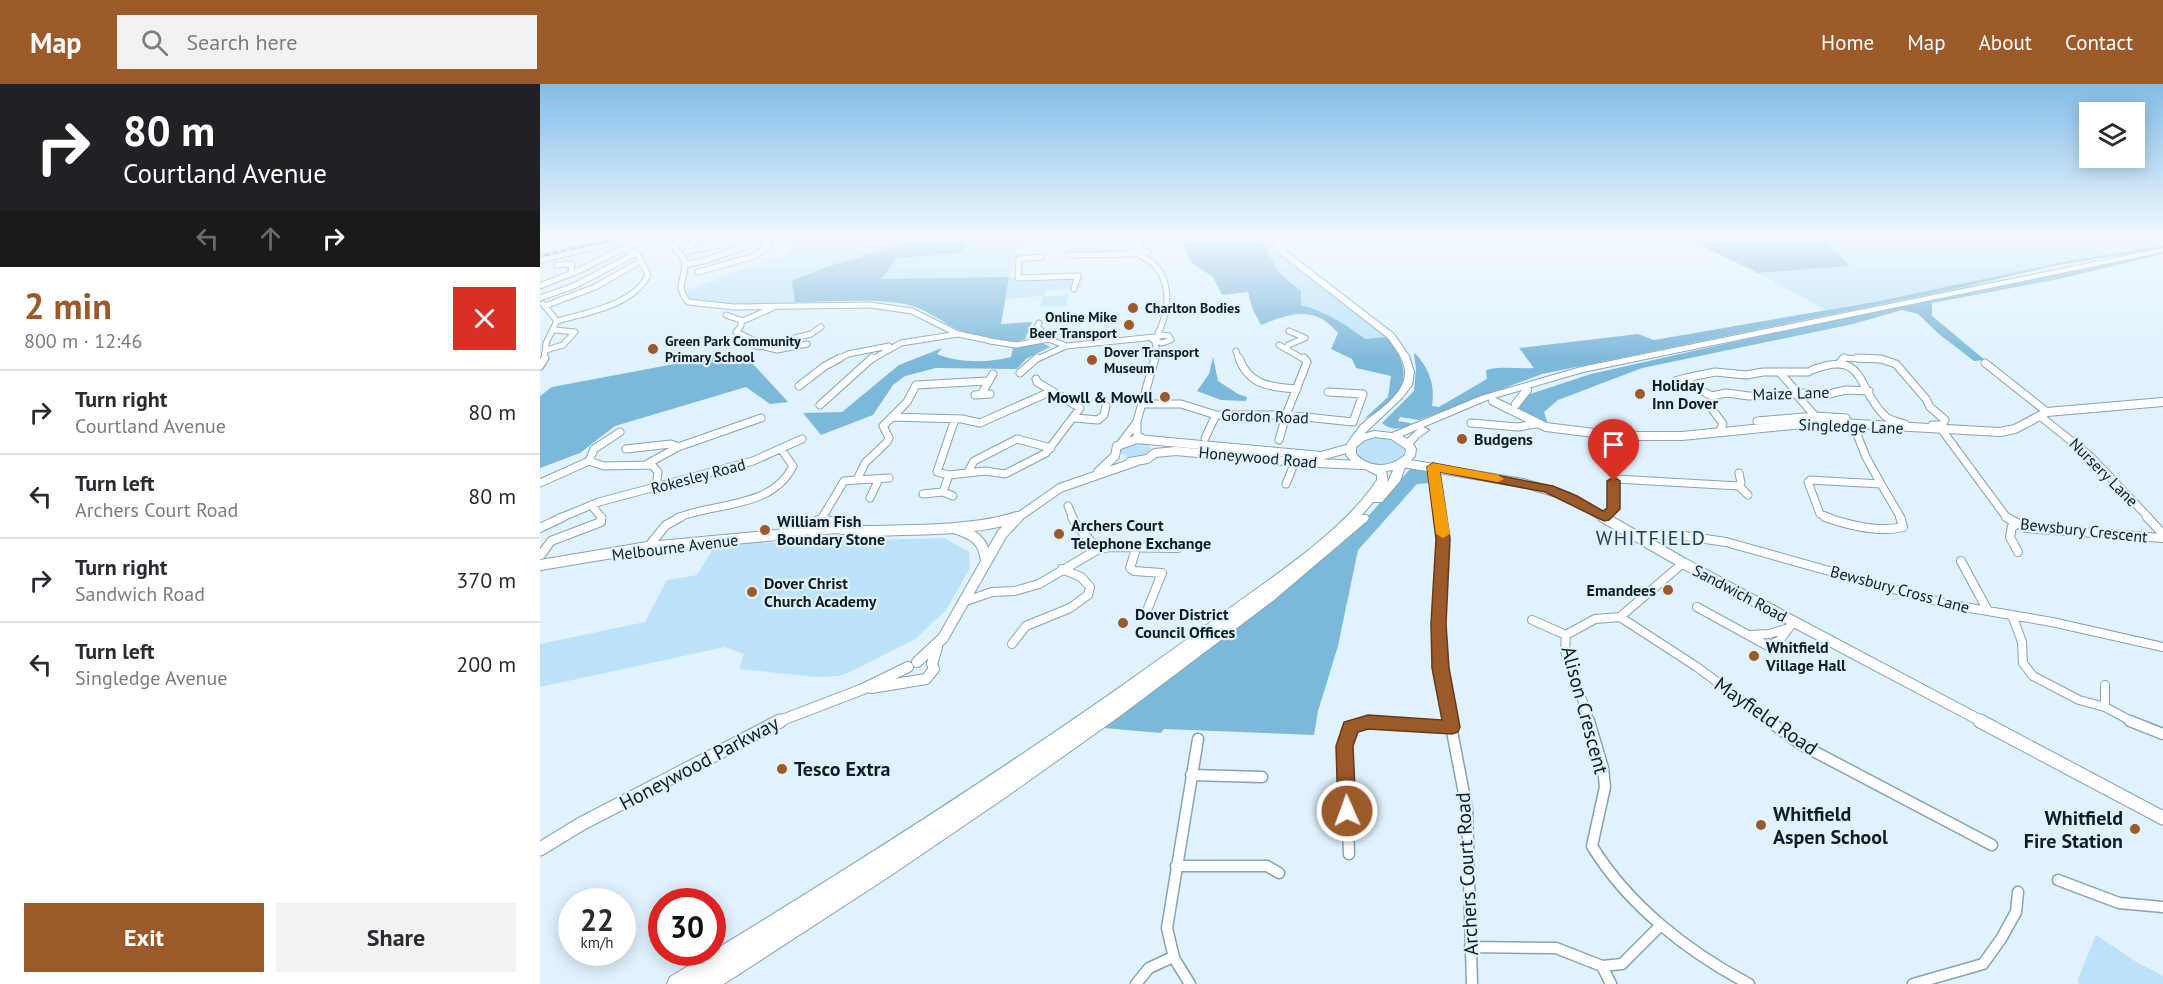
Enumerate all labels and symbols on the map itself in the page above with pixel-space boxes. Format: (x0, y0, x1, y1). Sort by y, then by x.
place label: Charlton Bodies (1145, 299, 1240, 317)
marker: Charlton Bodies (1126, 301, 1140, 315)
place label: Online Mike Beer Transport (1029, 308, 1117, 342)
marker: Online Mike Beer Transport (1122, 318, 1136, 332)
place label: Green Park Community Primary School (665, 332, 801, 366)
marker: Green Park Community Primary School (646, 342, 660, 356)
place label: Dover Transport Museum (1104, 343, 1199, 377)
marker: Dover Transport Museum (1085, 353, 1099, 367)
place label: Holiday Inn Dover (1652, 375, 1718, 413)
street label: Maize Lane (1752, 382, 1830, 404)
place label: Mowll & Mowll (1047, 387, 1153, 407)
marker: Holiday Inn Dover (1633, 387, 1647, 401)
marker: Mowll & Mowll (1158, 390, 1172, 404)
street label: Gordon Road (1221, 404, 1309, 428)
street label: Singledge Lane (1798, 414, 1904, 438)
pin (1588, 419, 1639, 481)
place label: Budgens (1474, 429, 1533, 449)
marker: Budgens (1455, 432, 1469, 446)
street label: Nursery Lane (2065, 433, 2143, 511)
street label: Honeywood Road (1198, 442, 1318, 472)
street label: Rokesley Road (648, 454, 748, 498)
place label: William Fish Boundary Stone (777, 511, 885, 549)
street label: Bewsbury Crescent (2019, 513, 2149, 547)
place label: Archers Court Telephone Exchange (1071, 515, 1211, 553)
marker: William Fish Boundary Stone (758, 523, 772, 537)
district label: WHITFIELD (1596, 525, 1706, 551)
marker: Archers Court Telephone Exchange (1052, 527, 1066, 541)
street label: Melbourne Avenue (611, 529, 739, 565)
street label: Sandwich Road (1689, 560, 1791, 626)
street label: Bewsbury Cross Lane (1828, 561, 1972, 617)
place label: Dover Christ Church Academy (764, 573, 877, 611)
place label: Emandees (1587, 580, 1656, 600)
marker: Emandees (1661, 583, 1675, 597)
marker: Dover Christ Church Academy (745, 585, 759, 599)
place label: Dover District Council Offices (1135, 604, 1236, 642)
marker: Dover District Council Offices (1116, 616, 1130, 630)
place label: Whitfield Village Hall (1765, 637, 1846, 675)
street label: Alison Crescent (1555, 643, 1615, 777)
marker: Whitfield Village Hall (1747, 649, 1761, 663)
street label: Mayfield Road (1709, 671, 1823, 761)
street label: Honeywood Parkway (615, 710, 784, 816)
place label: Tesco Extra (794, 756, 890, 782)
marker: Tesco Extra (775, 762, 789, 776)
position arrow (1315, 779, 1379, 843)
street label: Archers Court Road (1450, 792, 1484, 956)
place label: Whitfield Aspen School (1773, 801, 1888, 850)
place label: Whitfield Fire Station (2024, 805, 2123, 854)
marker: Whitfield Aspen School (1754, 818, 1768, 832)
marker: Whitfield Fire Station (2128, 822, 2142, 836)
speed limit sign: 30 (648, 888, 726, 966)

